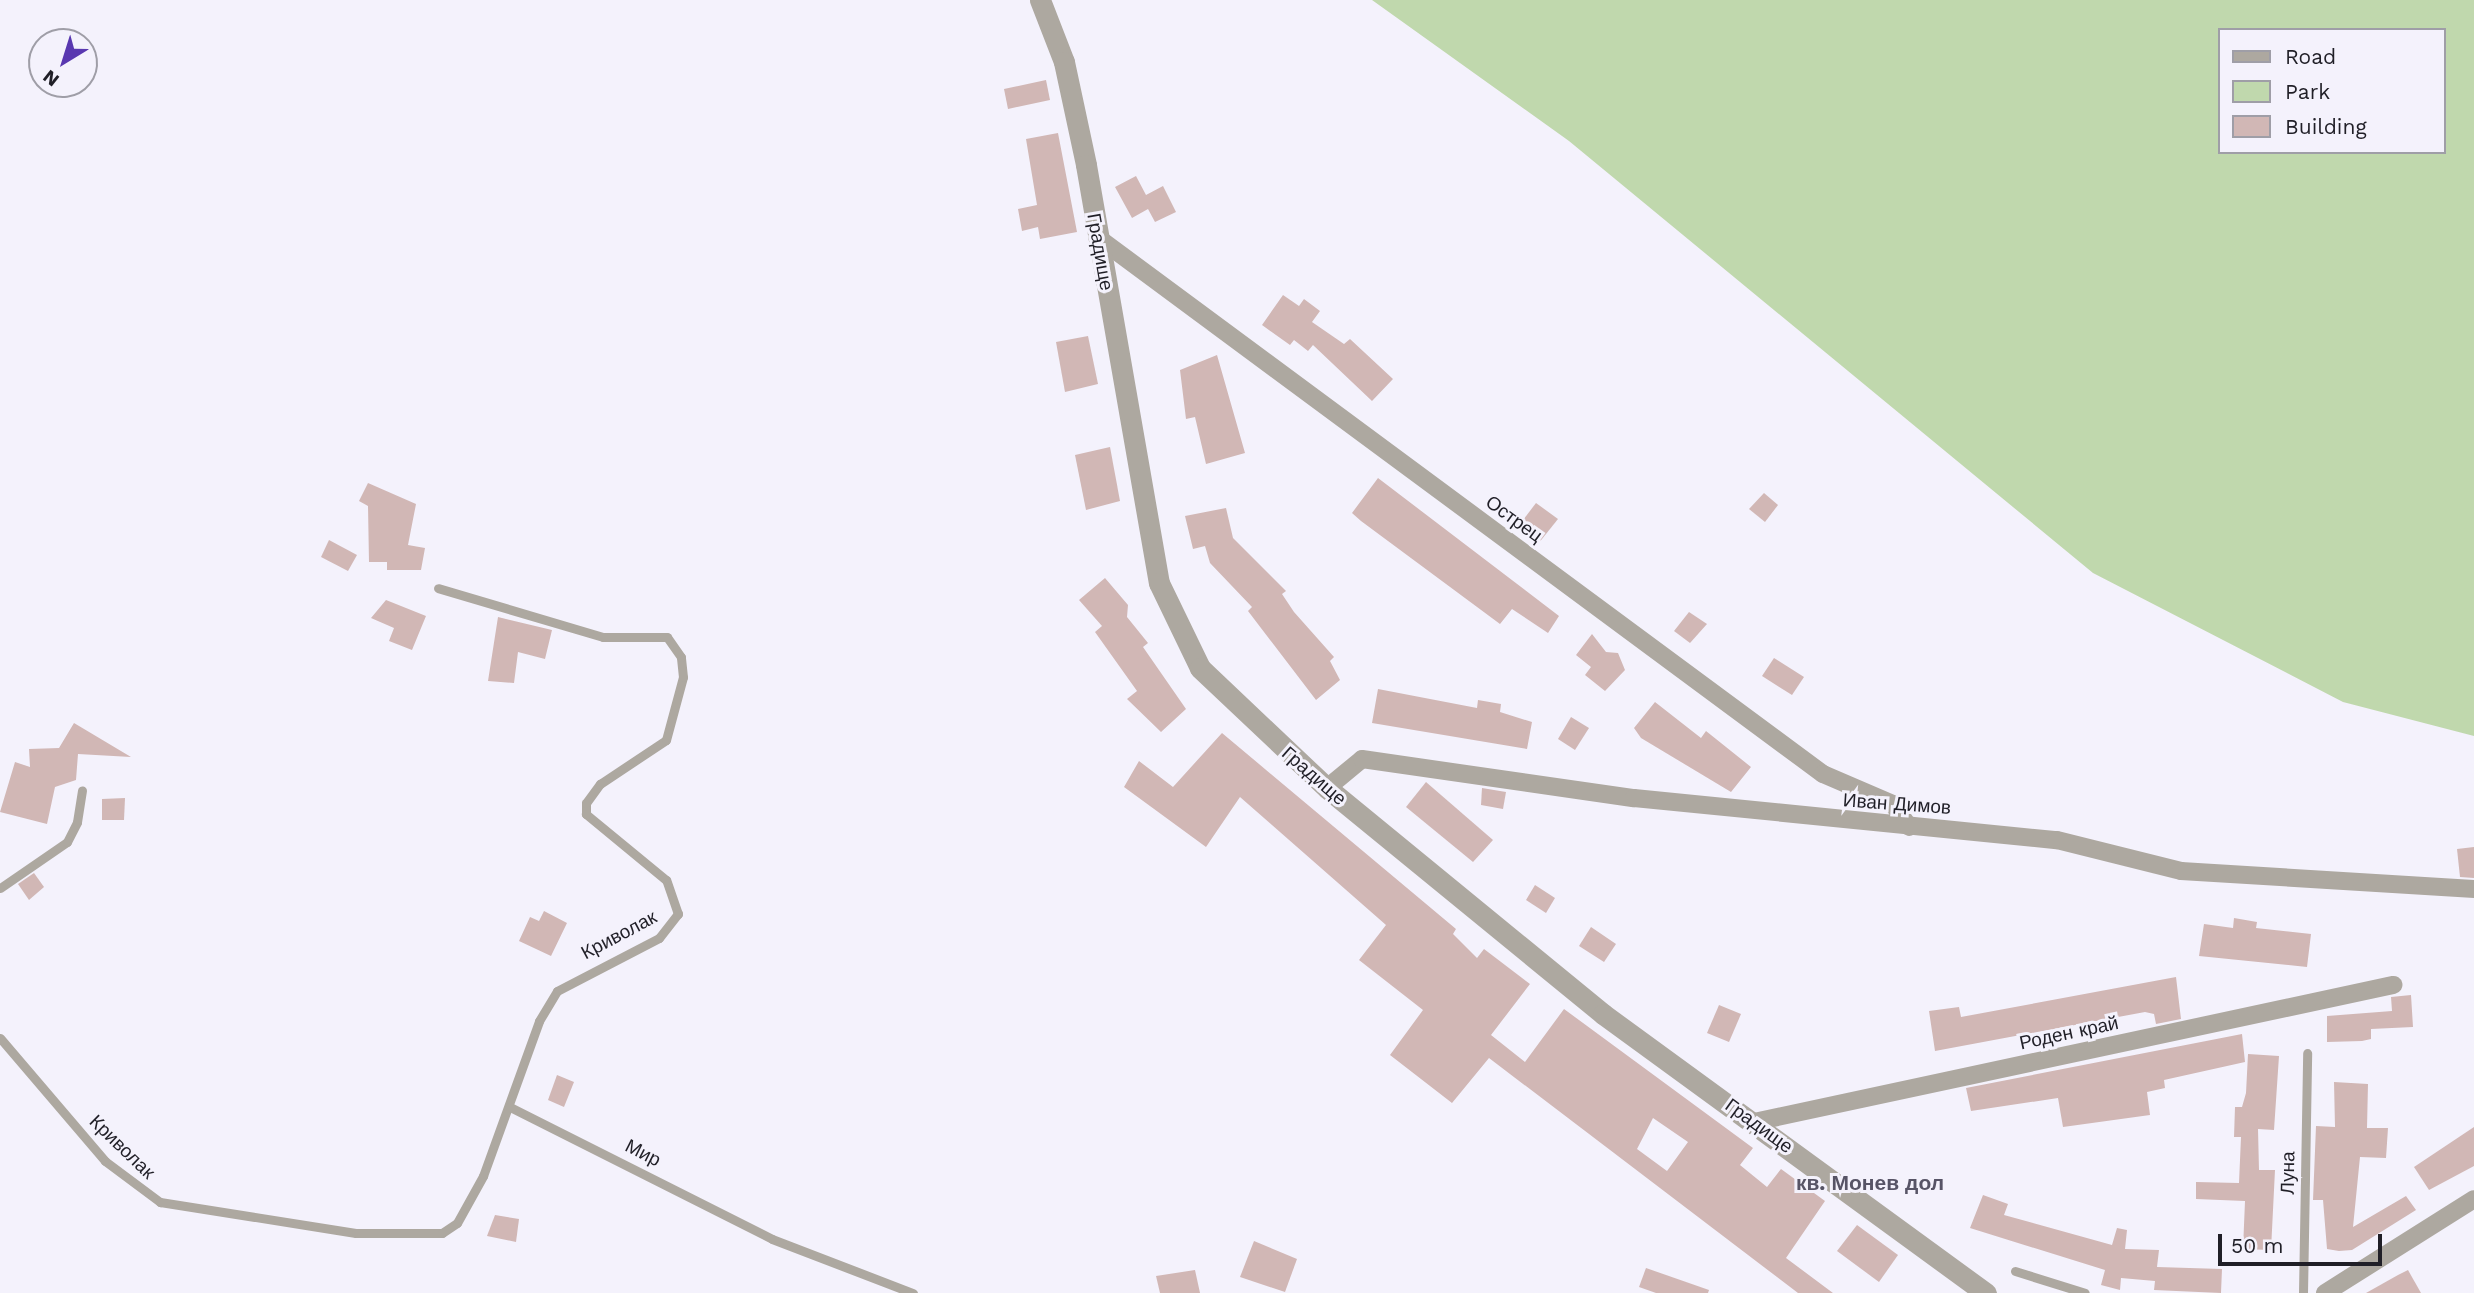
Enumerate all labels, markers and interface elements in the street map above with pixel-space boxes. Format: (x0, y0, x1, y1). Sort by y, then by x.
north arrow (28, 28, 98, 98)
legend (2218, 28, 2446, 154)
text: Road (2285, 44, 2336, 69)
text: N (38, 65, 64, 92)
text: Park (2285, 79, 2330, 104)
text: Building (2285, 114, 2367, 139)
street label: Градище (1082, 212, 1118, 292)
street label: Острец (1481, 491, 1547, 547)
street label: Градище (1277, 742, 1351, 810)
street label: Иван Димов (1842, 789, 1952, 819)
street label: Криволак (577, 906, 661, 964)
street label: Роден край (2017, 1011, 2121, 1055)
street label: Градище (1721, 1094, 1797, 1158)
street label: Криволак (85, 1110, 159, 1184)
street label: Мир (621, 1134, 665, 1172)
street label: Луна (2276, 1151, 2300, 1195)
district label: кв. Монев дол (1796, 1170, 1944, 1196)
scale bar (2222, 1220, 2386, 1264)
text: 50 m (2231, 1233, 2283, 1258)

